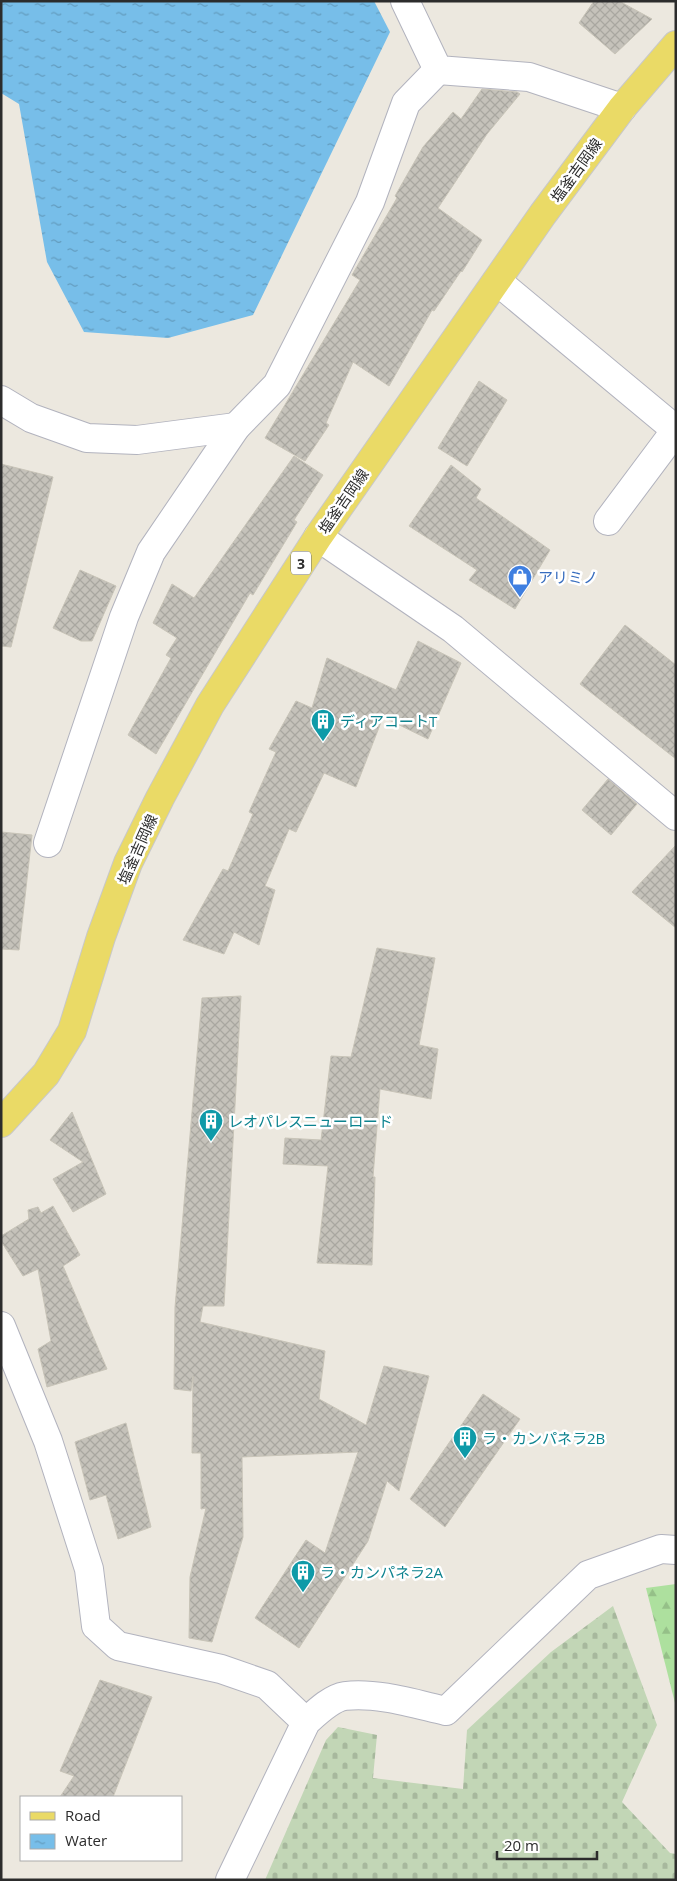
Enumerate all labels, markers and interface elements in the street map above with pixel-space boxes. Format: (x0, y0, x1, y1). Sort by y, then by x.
street label: 塩釜吉岡線 (546, 134, 606, 206)
street label: 塩釜吉岡線 (313, 465, 373, 537)
road number: 3 (291, 552, 311, 574)
shop icon: アリミノ (507, 564, 533, 598)
place label: アリミノ (538, 567, 598, 587)
building icon: ディアコートT (310, 708, 336, 742)
place label: ディアコートT (340, 711, 438, 731)
street label: 塩釜吉岡線 (113, 811, 161, 887)
building icon: レオパレスニューロード (198, 1108, 224, 1142)
place label: レオパレスニューロード (228, 1111, 393, 1131)
building icon: ラ・カンパネラ2B (452, 1425, 478, 1459)
place label: ラ・カンパネラ2B (482, 1428, 605, 1448)
building icon: ラ・カンパネラ2A (290, 1559, 316, 1593)
place label: ラ・カンパネラ2A (320, 1562, 444, 1582)
legend (20, 1796, 182, 1861)
text: Road (65, 1805, 101, 1825)
scale bar (497, 1828, 597, 1860)
text: Water (65, 1830, 107, 1850)
text: 20 m (504, 1835, 539, 1855)

